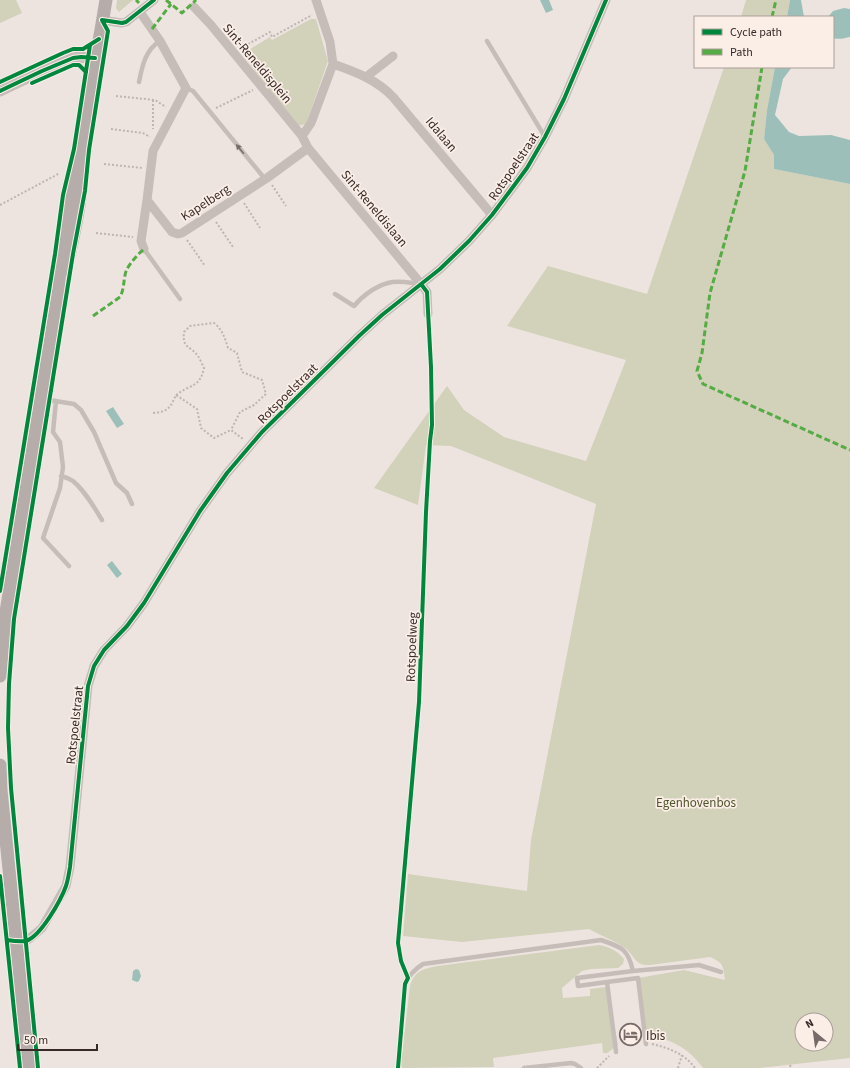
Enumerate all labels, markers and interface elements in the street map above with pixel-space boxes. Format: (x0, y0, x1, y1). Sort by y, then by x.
legend (694, 16, 834, 68)
street label: Sint-Reneldisplein (218, 20, 296, 107)
text: Cycle path (730, 24, 782, 41)
text: Path (730, 44, 753, 61)
street label: Idalaan (421, 113, 461, 156)
street label: Rotspoelstraat (484, 128, 544, 204)
one-way arrow (236, 143, 245, 154)
street label: Sint-Reneldislaan (337, 166, 412, 251)
street label: Kapelberg (177, 180, 234, 226)
street label: Rotspoelstraat (253, 359, 322, 428)
street label: Rotspoelweg (402, 611, 422, 682)
street label: Rotspoelstraat (62, 684, 88, 765)
park label: Egenhovenbos (656, 794, 737, 812)
north arrow (794, 1012, 834, 1052)
text: N (803, 1015, 816, 1032)
hotel icon: Ibis (617, 1022, 643, 1048)
scale bar (18, 1026, 97, 1052)
place label: Ibis (646, 1027, 666, 1045)
text: 50 m (24, 1032, 48, 1049)

